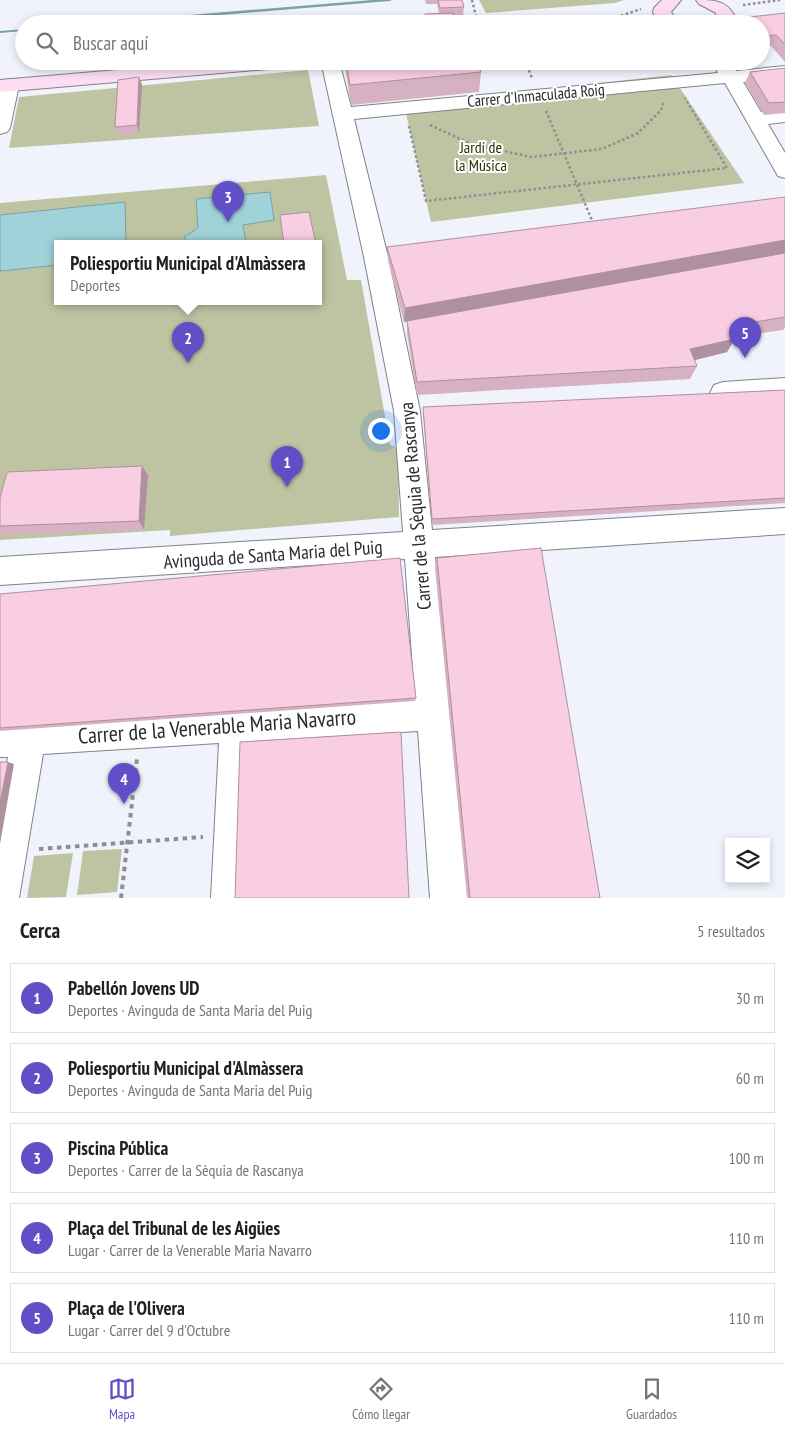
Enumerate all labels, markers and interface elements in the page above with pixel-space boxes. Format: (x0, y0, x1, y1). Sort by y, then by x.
search box (15, 15, 770, 70)
icon: search (33, 29, 61, 57)
text: Buscar aquí (73, 31, 148, 55)
street label: Carrer d'Inmaculada Roig (466, 79, 606, 111)
park label: Jardí de la Música (455, 137, 507, 175)
pin: 3 (212, 181, 244, 222)
popup (54, 240, 322, 305)
text: Poliesportiu Municipal d'Almàssera (70, 251, 306, 275)
text: Deportes (70, 275, 120, 295)
pin: 5 (729, 317, 761, 358)
pin: 2 (172, 322, 204, 363)
street label: Carrer de la Sèquia de Rascanya (394, 401, 436, 611)
your location (368, 418, 394, 444)
pin: 1 (271, 446, 303, 487)
street label: Avinguda de Santa Maria del Puig (163, 534, 383, 574)
street label: Carrer de la Venerable Maria Navarro (77, 702, 357, 750)
pin: 4 (108, 763, 140, 804)
map controls (725, 838, 770, 883)
button: layers (725, 838, 770, 883)
text: Cerca (20, 917, 60, 944)
text: 5 resultados (697, 921, 765, 941)
text: Pabellón Jovens UD (68, 976, 200, 1000)
text: 1 (33, 988, 41, 1008)
text: 30 m (736, 988, 764, 1008)
text: Deportes · Avinguda de Santa Maria del Puig (68, 1000, 312, 1020)
text: Poliesportiu Municipal d'Almàssera (68, 1056, 303, 1080)
text: 2 (33, 1068, 41, 1088)
text: 60 m (736, 1068, 764, 1088)
text: Deportes · Avinguda de Santa Maria del Puig (68, 1080, 312, 1100)
text: Piscina Pública (68, 1136, 168, 1160)
text: 3 (33, 1148, 41, 1168)
text: 100 m (729, 1148, 764, 1168)
text: Deportes · Carrer de la Sèquia de Rascanya (68, 1160, 304, 1180)
text: Plaça del Tribunal de les Aigües (68, 1216, 280, 1240)
text: 4 (33, 1228, 41, 1248)
text: 110 m (729, 1228, 764, 1248)
text: Lugar · Carrer de la Venerable Maria Navarro (68, 1240, 312, 1260)
text: Plaça de l'Olivera (68, 1296, 185, 1320)
text: 5 (33, 1308, 41, 1328)
text: 110 m (729, 1308, 764, 1328)
text: Lugar · Carrer del 9 d'Octubre (68, 1320, 230, 1340)
tab: Mapa (108, 1375, 136, 1423)
tab: Cómo llegar (352, 1375, 410, 1423)
tab: Guardados (626, 1375, 677, 1423)

